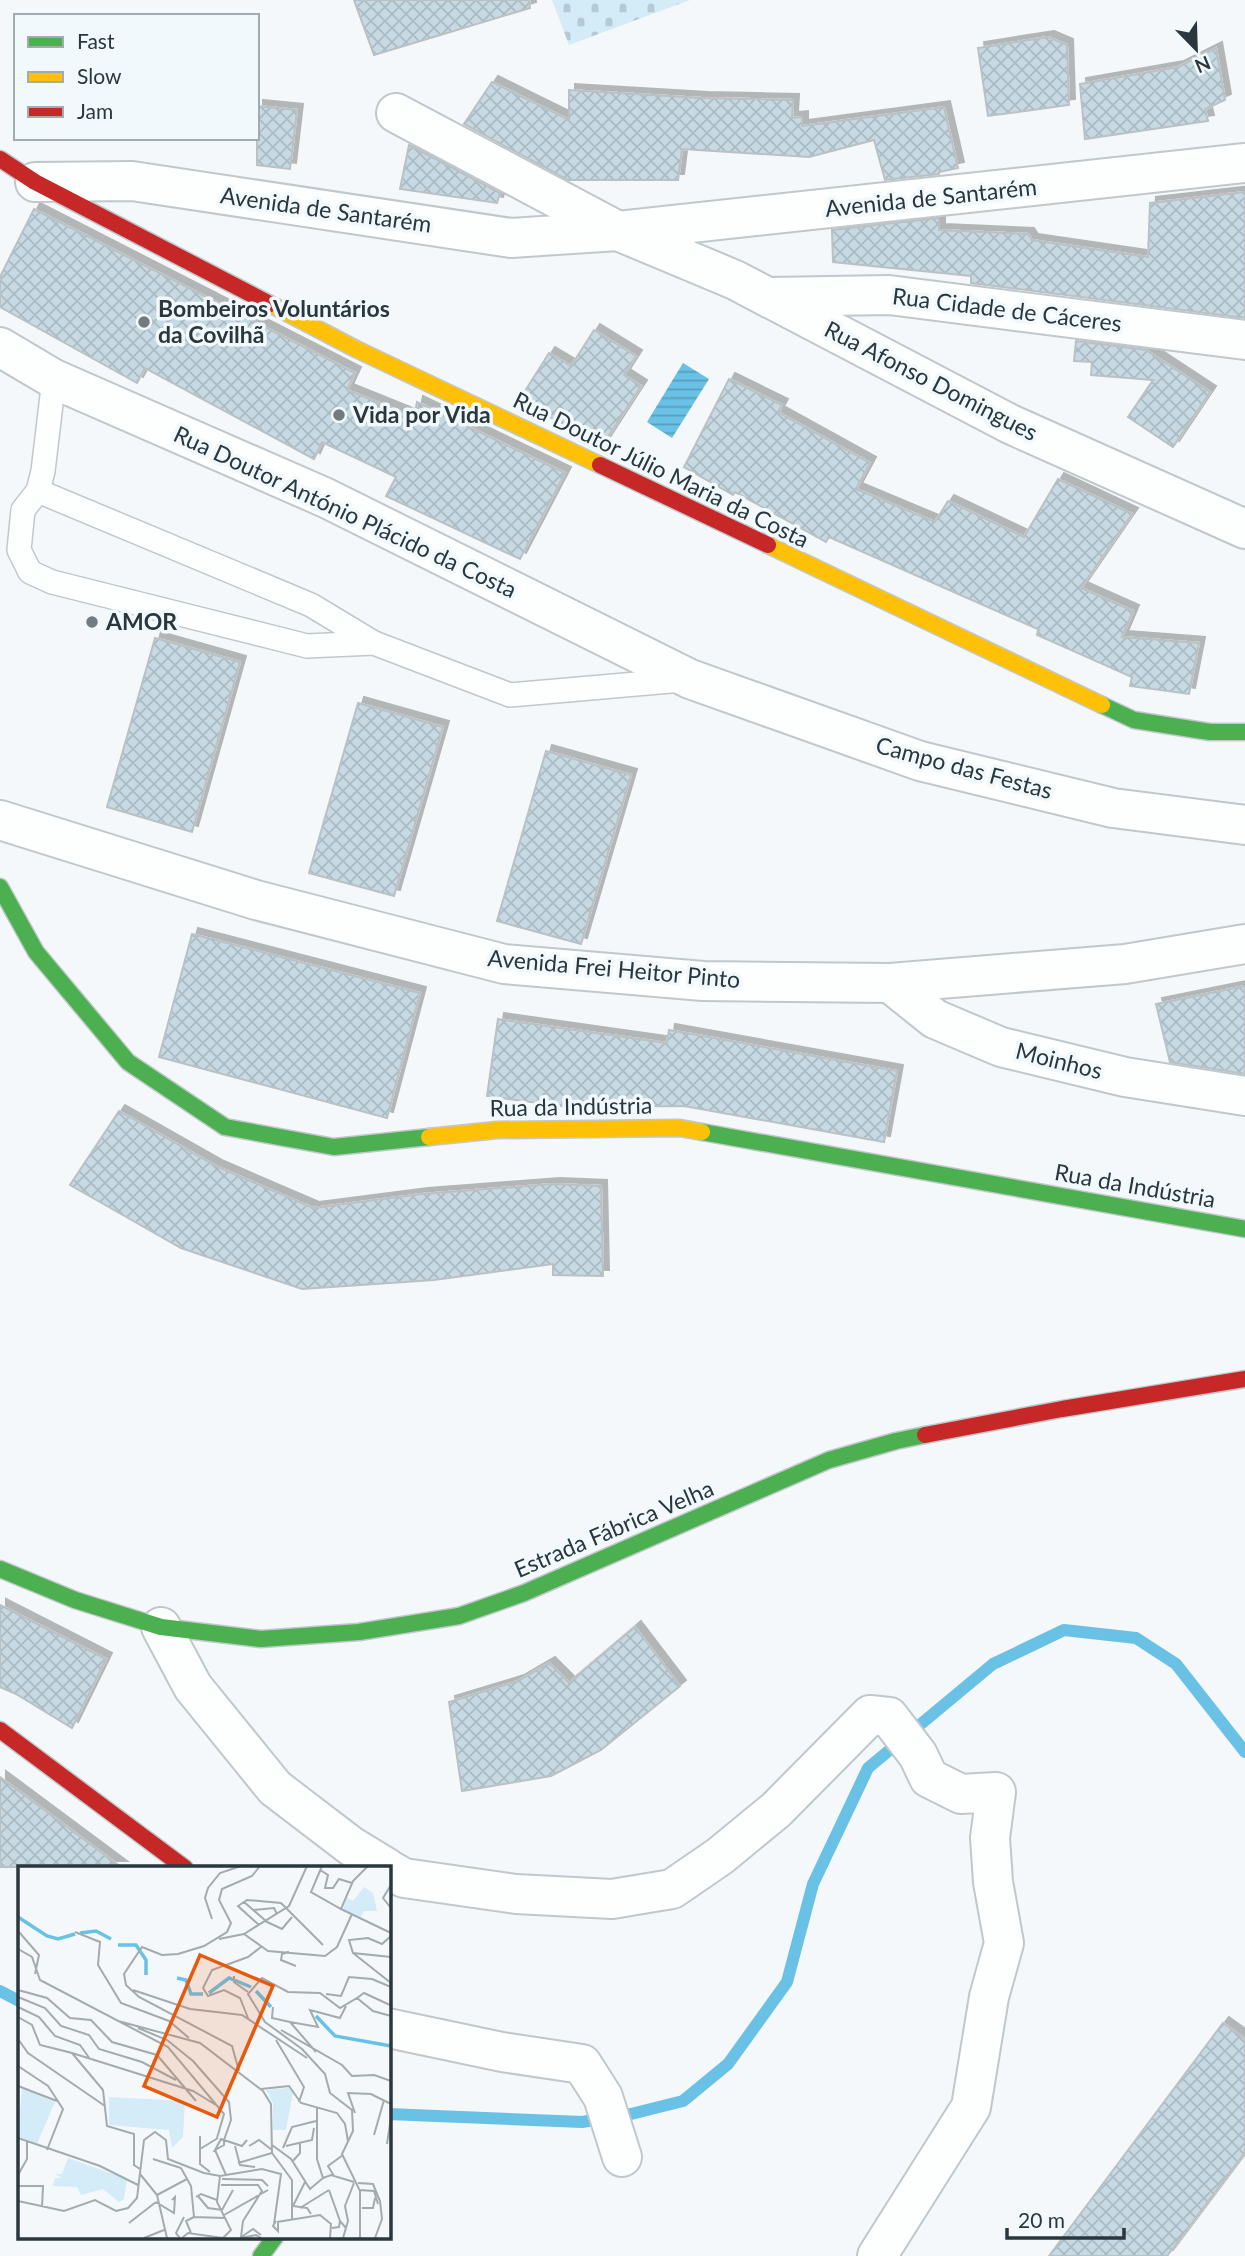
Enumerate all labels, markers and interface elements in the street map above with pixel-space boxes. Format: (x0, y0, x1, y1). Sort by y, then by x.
legend (14, 14, 259, 140)
north arrow (1161, 14, 1231, 84)
text: Fast (77, 28, 115, 53)
text: N (1192, 52, 1214, 79)
text: Slow (77, 63, 122, 88)
text: Jam (77, 98, 113, 123)
street label: Avenida de Santarém (824, 172, 1038, 222)
street label: Avenida de Santarém (219, 180, 433, 238)
street label: Rua Cidade de Cáceres (891, 281, 1123, 337)
place label: Bombeiros Voluntários da Covilhã (158, 294, 390, 348)
marker: Bombeiros Voluntários da Covilhã (136, 314, 152, 330)
street label: Rua Afonso Domingues (820, 314, 1043, 446)
street label: Rua Doutor Júlio Maria da Costa (509, 385, 814, 553)
place label: Vida por Vida (352, 400, 491, 428)
marker: Vida por Vida (331, 407, 347, 423)
street label: Rua Doutor António Plácido da Costa (170, 419, 521, 603)
place label: AMOR (105, 607, 177, 635)
marker: AMOR (84, 614, 100, 630)
street label: Campo das Festas (873, 730, 1056, 804)
street label: Avenida Frei Heitor Pinto (487, 943, 742, 993)
street label: Moinhos (1013, 1036, 1105, 1084)
street label: Rua da Indústria (489, 1091, 653, 1121)
street label: Rua da Indústria (1053, 1157, 1218, 1213)
street label: Estrada Fábrica Velha (510, 1473, 718, 1583)
inset map (18, 1866, 390, 2238)
scale bar (1007, 2196, 1124, 2240)
text: 20 m (1018, 2207, 1065, 2232)

